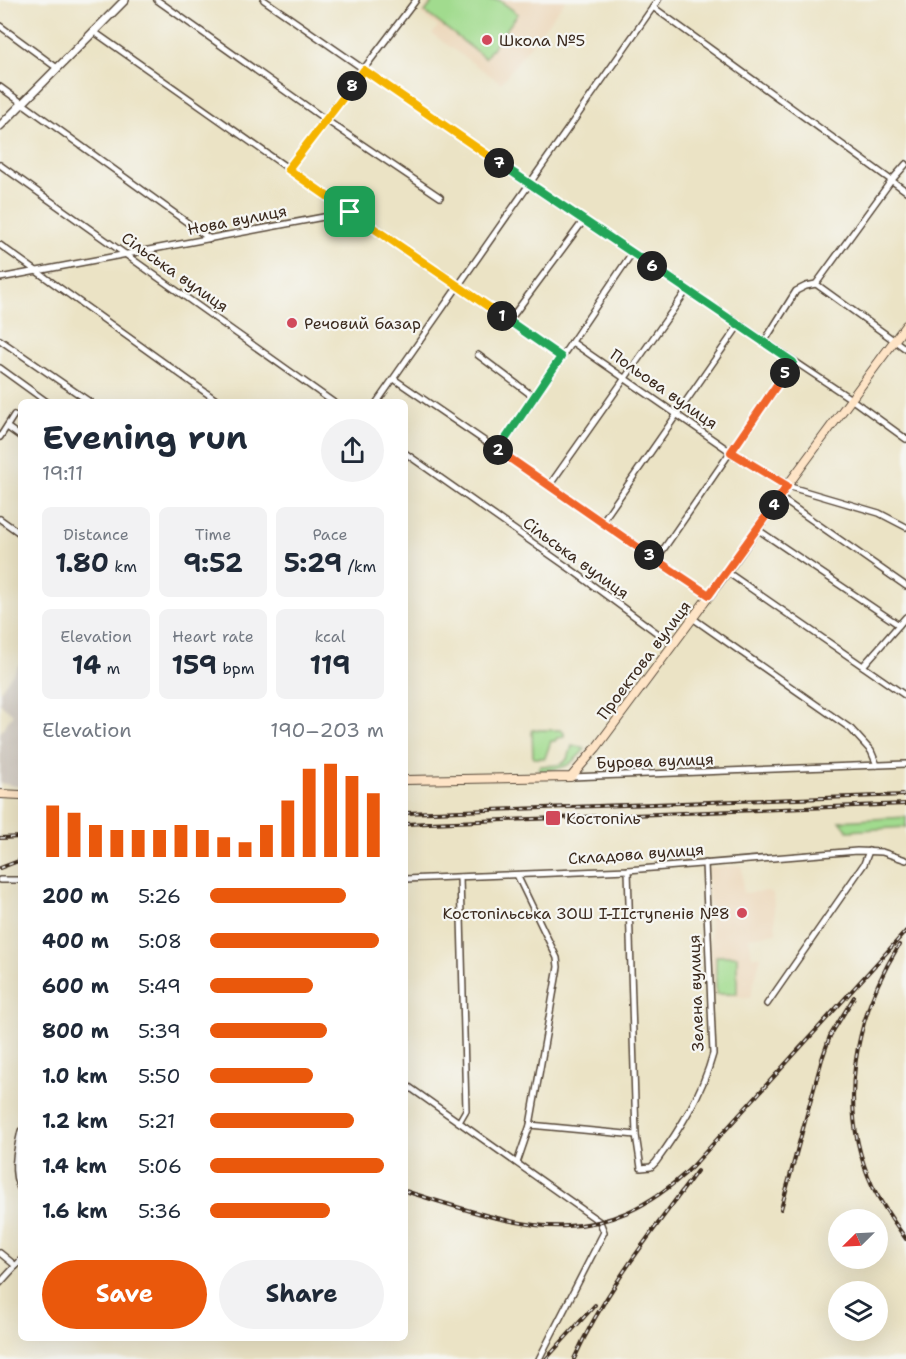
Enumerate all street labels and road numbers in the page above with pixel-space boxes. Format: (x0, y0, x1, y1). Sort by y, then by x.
street label: Нова вулиця (186, 200, 288, 240)
street label: Сільська вулиця (117, 227, 233, 317)
street label: Польова вулиця (606, 344, 722, 434)
street label: Сільська вулиця (519, 512, 633, 604)
street label: Проектова вулиця (592, 596, 696, 724)
street label: Бурова вулиця (596, 748, 714, 774)
street label: Складова вулиця (567, 839, 705, 869)
street label: Зелена вулиця (683, 934, 709, 1052)

